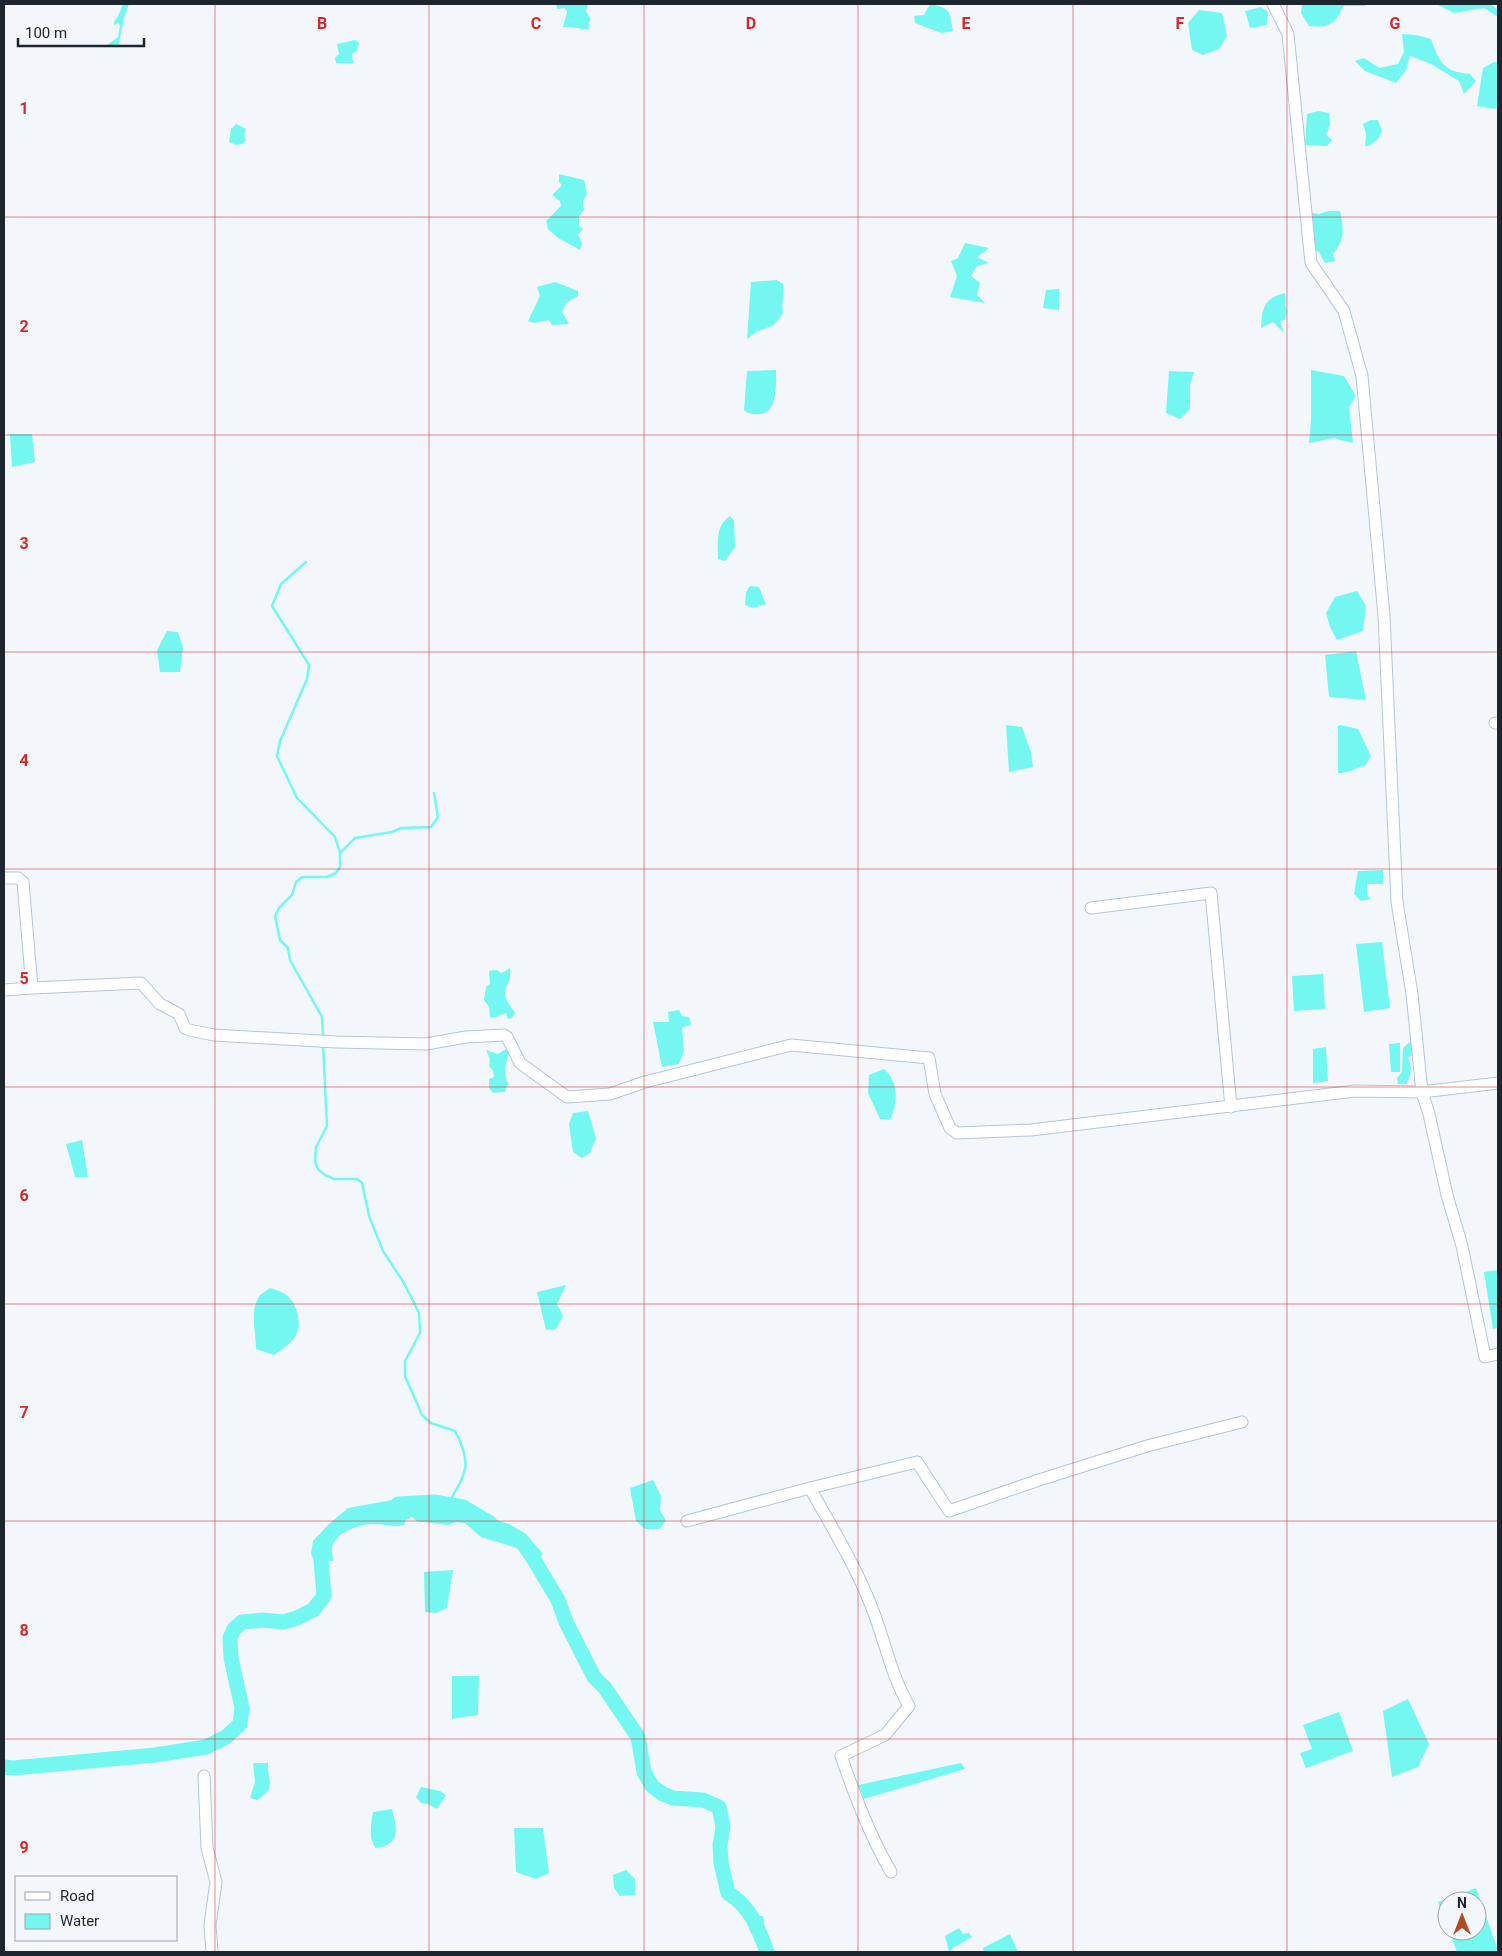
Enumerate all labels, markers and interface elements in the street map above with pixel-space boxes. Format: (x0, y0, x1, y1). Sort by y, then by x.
text: B (317, 14, 327, 33)
text: C (531, 14, 541, 33)
text: D (746, 14, 756, 33)
text: E (962, 14, 971, 33)
text: F (1176, 14, 1185, 33)
text: G (1390, 14, 1401, 33)
scale bar (18, 15, 144, 47)
text: 100 m (25, 24, 67, 42)
text: 1 (19, 99, 29, 118)
text: 2 (19, 317, 29, 336)
text: 3 (19, 534, 29, 553)
text: 4 (19, 751, 29, 770)
text: 5 (19, 969, 29, 988)
text: 6 (19, 1186, 29, 1205)
text: 7 (19, 1403, 29, 1422)
text: 8 (19, 1621, 29, 1640)
text: 9 (19, 1838, 29, 1857)
legend (15, 1876, 178, 1941)
text: Road (60, 1887, 94, 1905)
north arrow (1437, 1891, 1487, 1941)
text: N (1457, 1895, 1467, 1911)
text: Water (60, 1912, 99, 1930)

